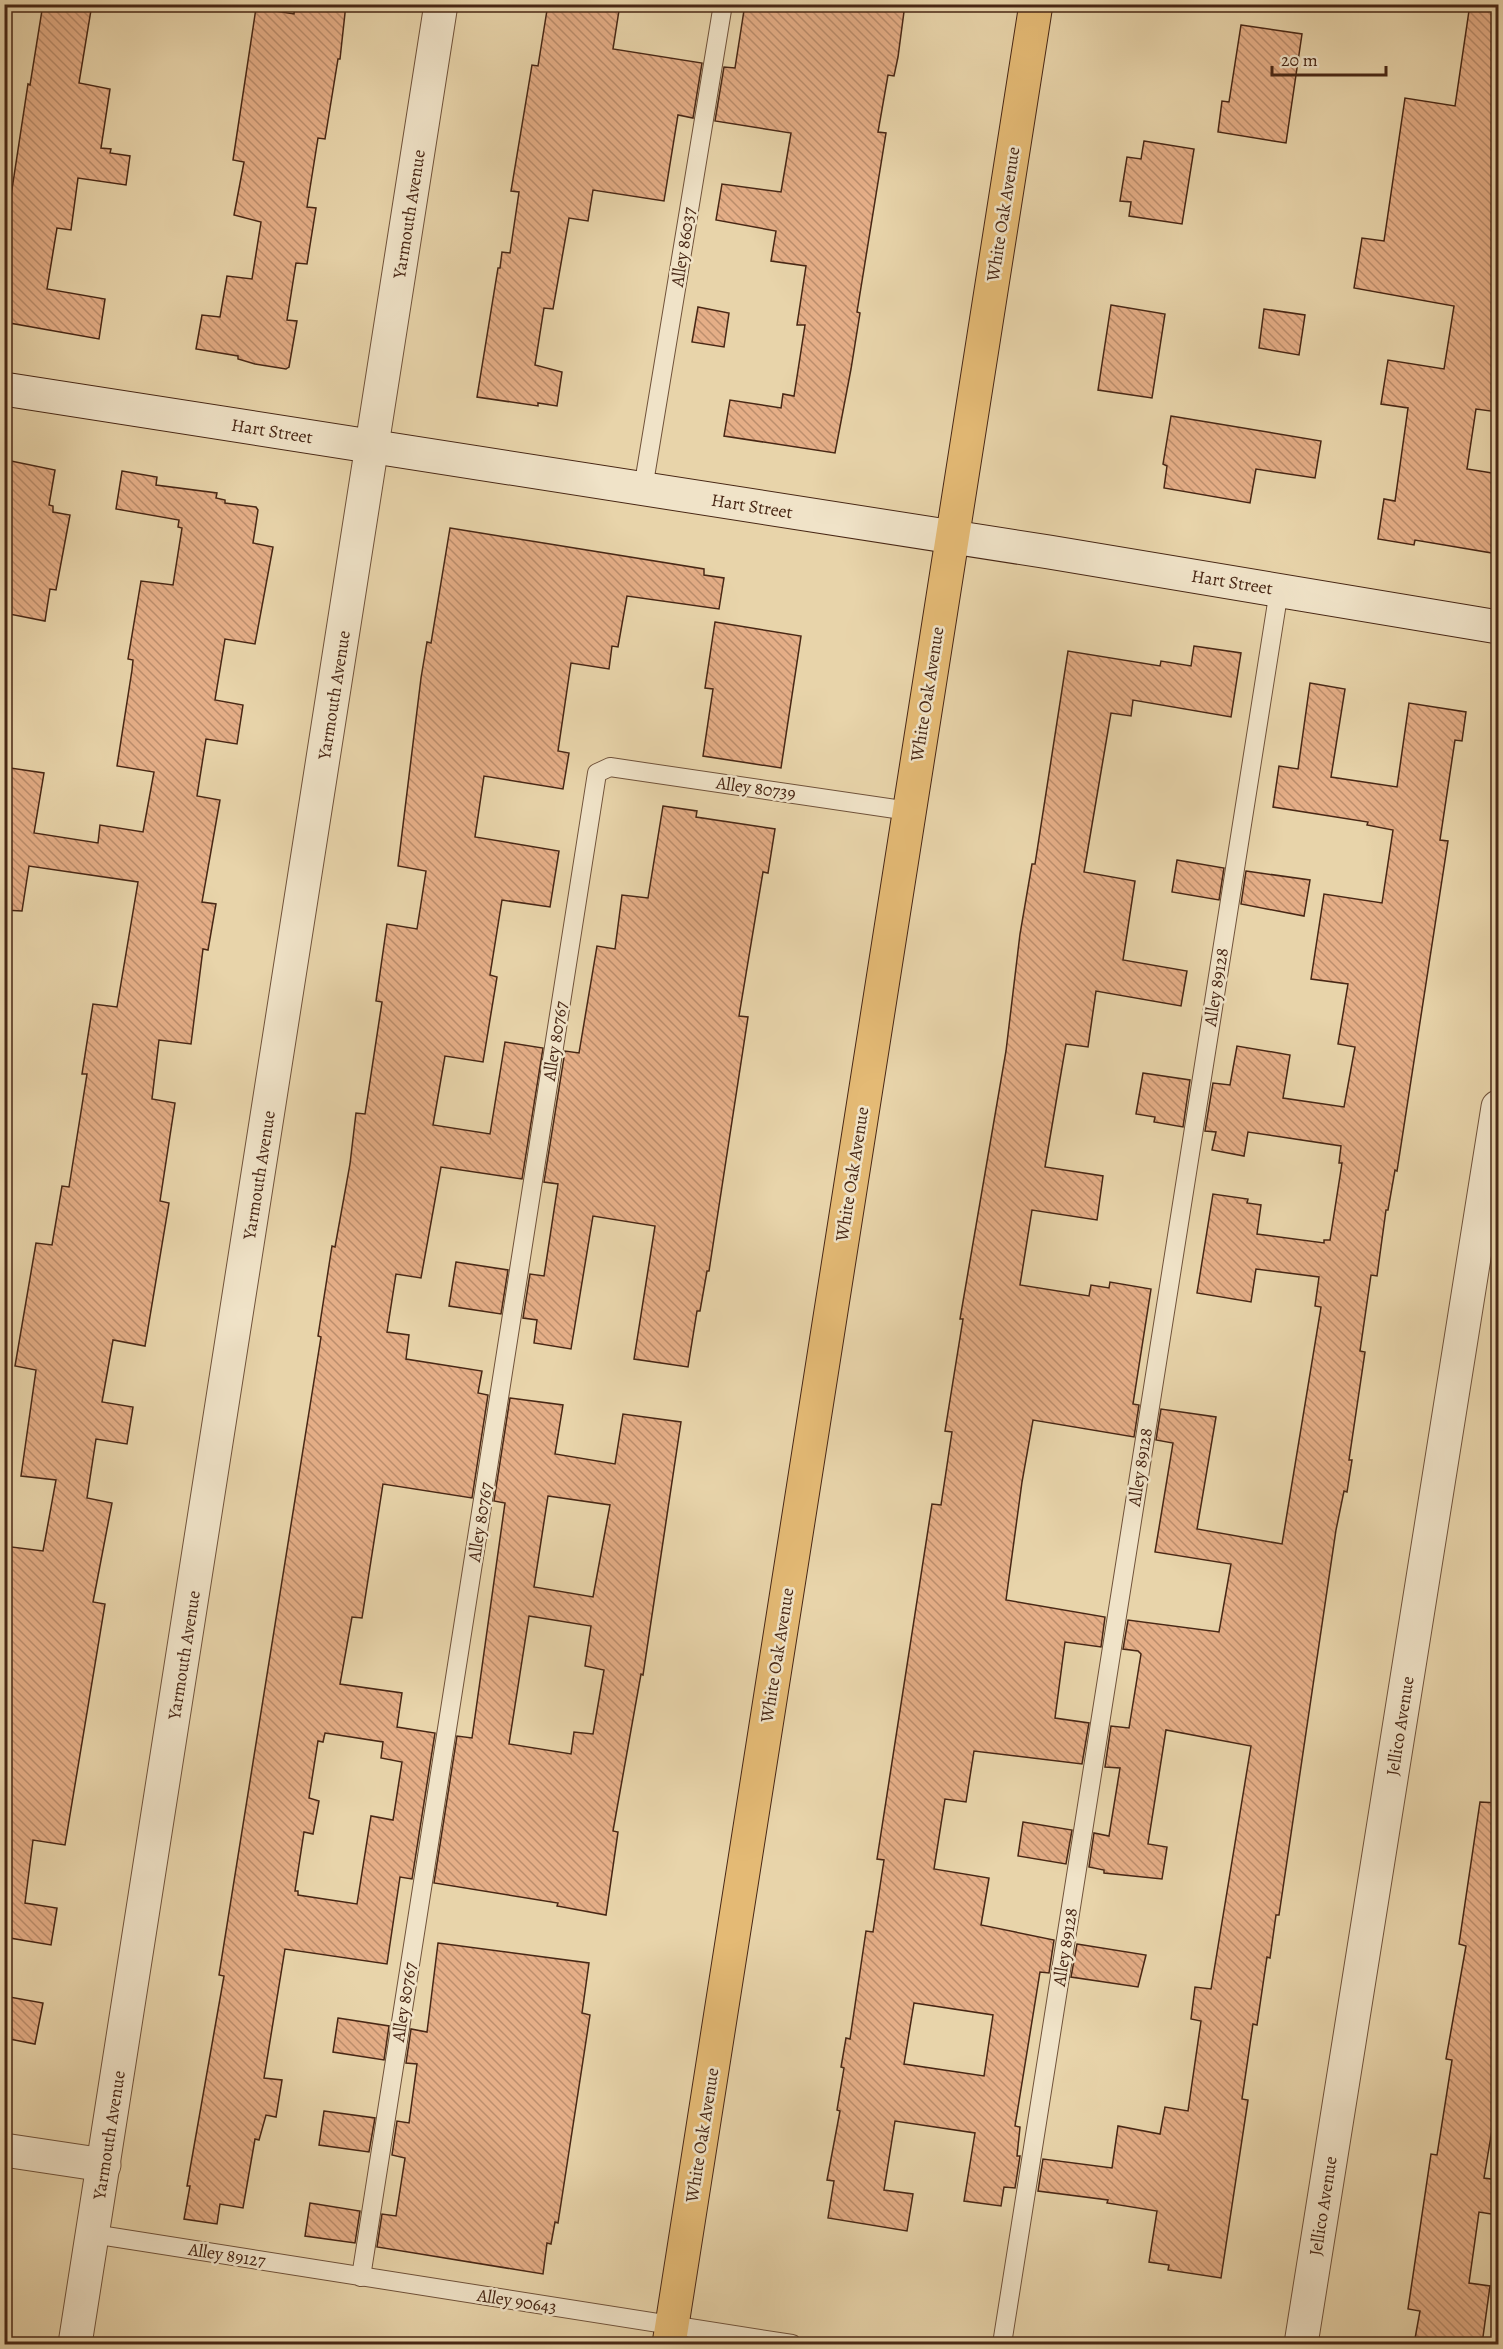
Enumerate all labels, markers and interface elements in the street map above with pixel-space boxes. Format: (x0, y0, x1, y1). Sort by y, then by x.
scale bar (1272, 39, 1386, 77)
text: 20 m (1281, 48, 1318, 72)
street label: White Oak Avenue (980, 145, 1025, 284)
street label: Yarmouth Avenue (387, 148, 431, 281)
street label: Alley 86037 (665, 205, 701, 290)
street label: Hart Street (229, 413, 315, 449)
street label: Hart Street (709, 488, 795, 524)
street label: Hart Street (1189, 564, 1275, 600)
street label: White Oak Avenue (904, 625, 949, 764)
street label: Yarmouth Avenue (312, 629, 356, 762)
street label: Alley 80739 (714, 770, 797, 805)
street label: Alley 89128 (1198, 946, 1234, 1029)
street label: Alley 80767 (537, 999, 573, 1084)
street label: White Oak Avenue (829, 1105, 874, 1244)
street label: Yarmouth Avenue (237, 1109, 281, 1242)
street label: Alley 89128 (1122, 1426, 1158, 1509)
street label: Alley 80767 (462, 1480, 498, 1565)
street label: White Oak Avenue (754, 1586, 799, 1725)
street label: Yarmouth Avenue (162, 1589, 206, 1722)
street label: Jellico Avenue (1380, 1674, 1420, 1778)
street label: Alley 89128 (1047, 1906, 1083, 1989)
street label: Alley 80767 (386, 1960, 422, 2045)
street label: White Oak Avenue (679, 2066, 724, 2205)
street label: Yarmouth Avenue (87, 2069, 131, 2202)
street label: Jellico Avenue (1303, 2154, 1343, 2258)
street label: Alley 89127 (186, 2237, 268, 2273)
street label: Alley 90643 (474, 2283, 559, 2319)

